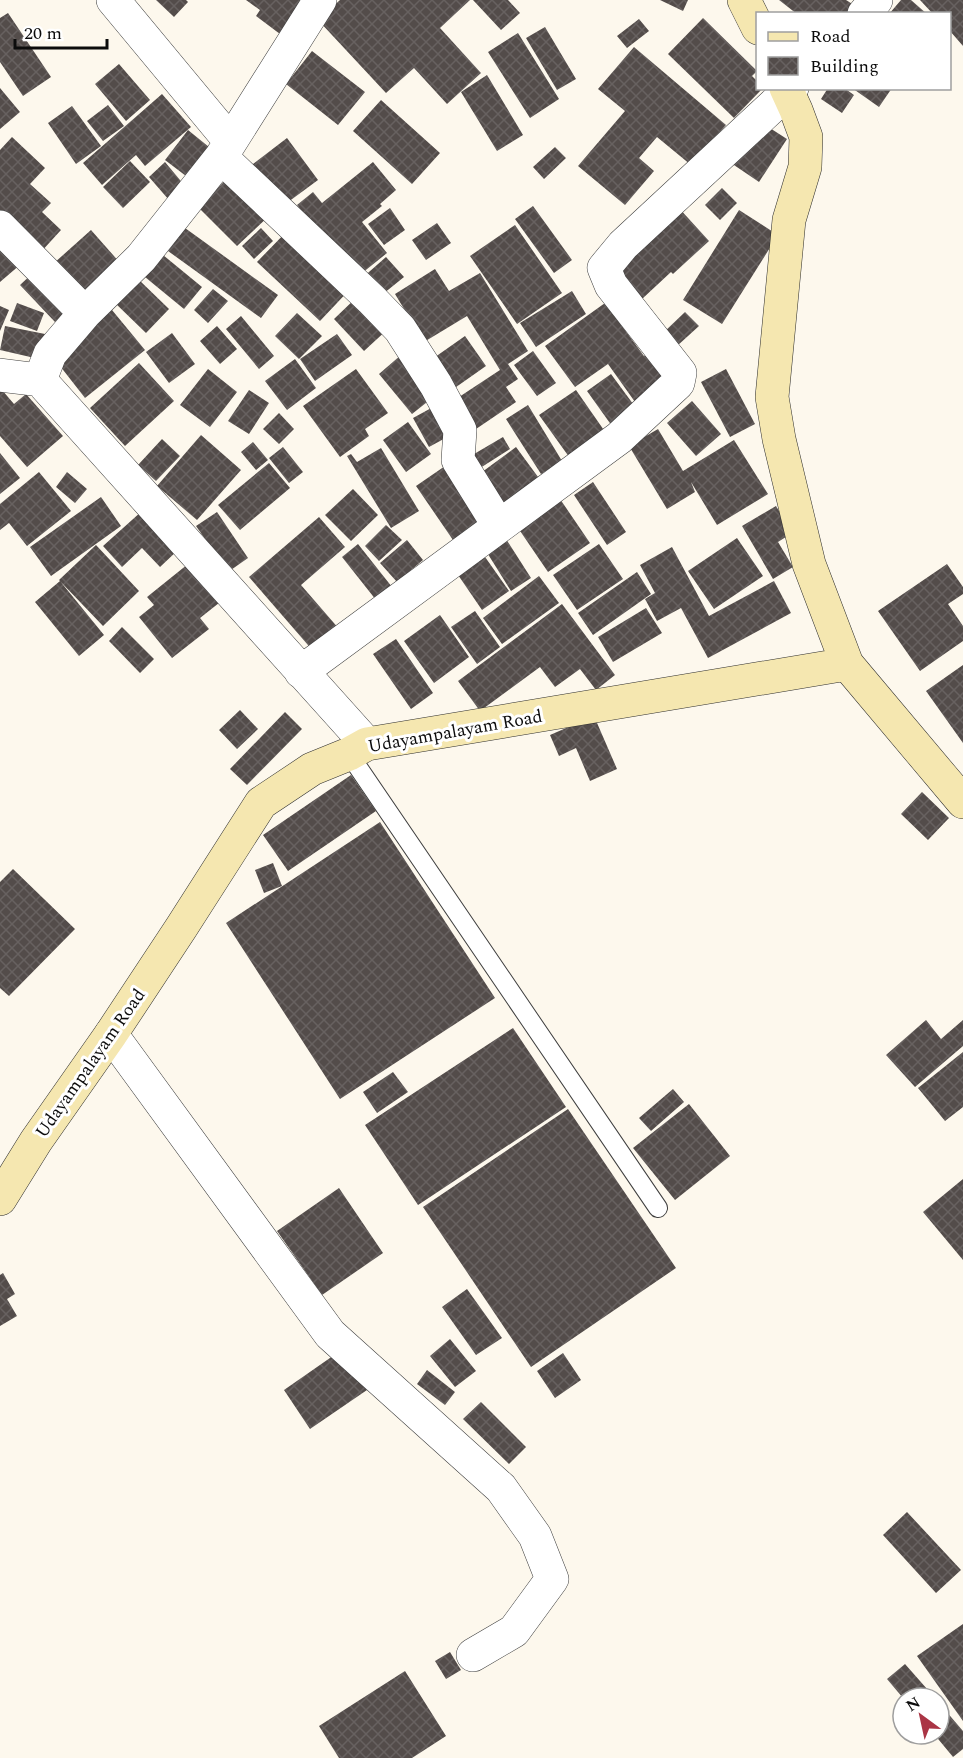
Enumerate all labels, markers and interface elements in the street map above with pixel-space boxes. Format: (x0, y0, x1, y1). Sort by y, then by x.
scale bar (15, 12, 106, 50)
legend (756, 12, 951, 90)
text: 20 m (24, 20, 62, 47)
text: Road (810, 23, 851, 50)
text: Building (810, 53, 879, 80)
street label: Udayampalayam Road (366, 703, 545, 760)
street label: Udayampalayam Road (29, 983, 152, 1143)
north arrow (891, 1686, 951, 1746)
text: N (901, 1691, 925, 1718)

